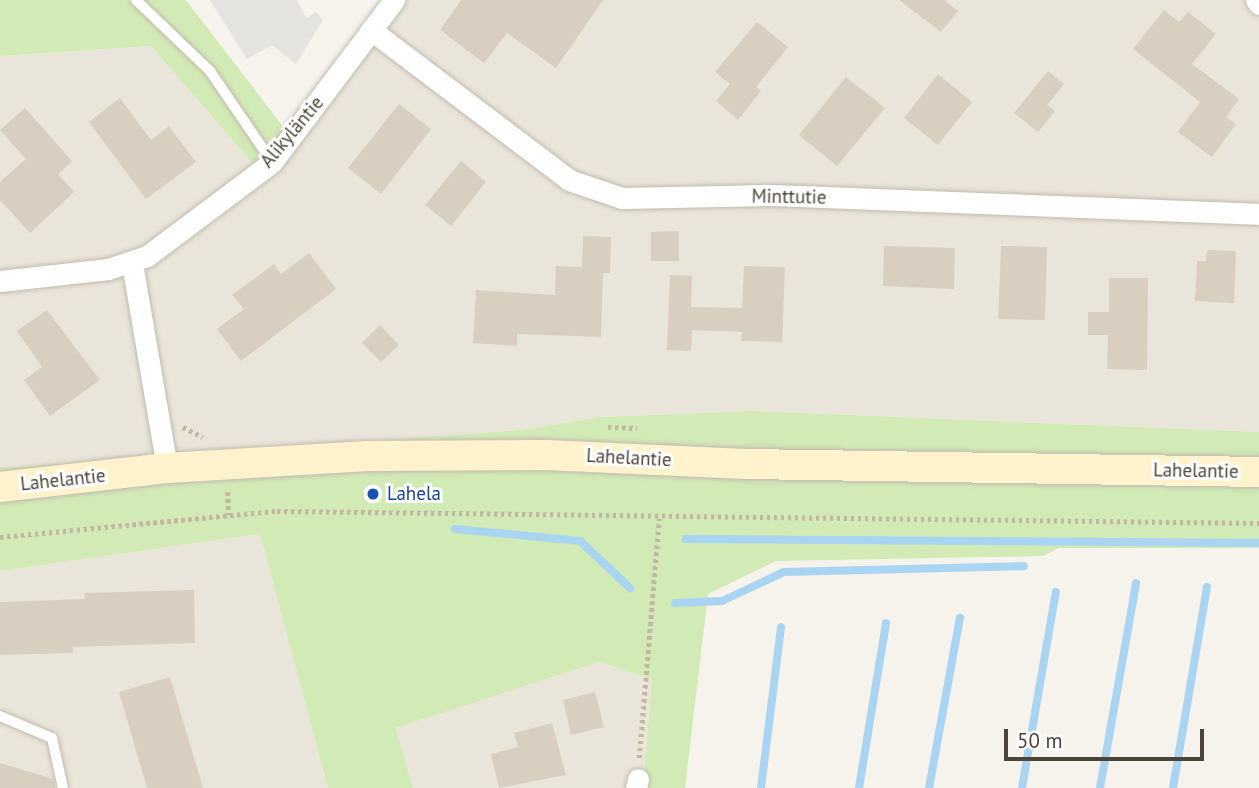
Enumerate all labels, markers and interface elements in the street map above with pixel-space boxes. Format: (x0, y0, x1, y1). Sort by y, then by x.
street label: Alikyläntie (256, 92, 328, 172)
street label: Minttutie (751, 185, 827, 209)
street label: Lahelantie (586, 444, 672, 472)
street label: Lahelantie (1153, 459, 1239, 483)
street label: Lahelantie (19, 464, 107, 496)
place label: Lahela (387, 483, 441, 505)
marker: Lahela (365, 486, 381, 502)
scale bar (1007, 714, 1206, 758)
text: 50 m (1017, 727, 1063, 754)

